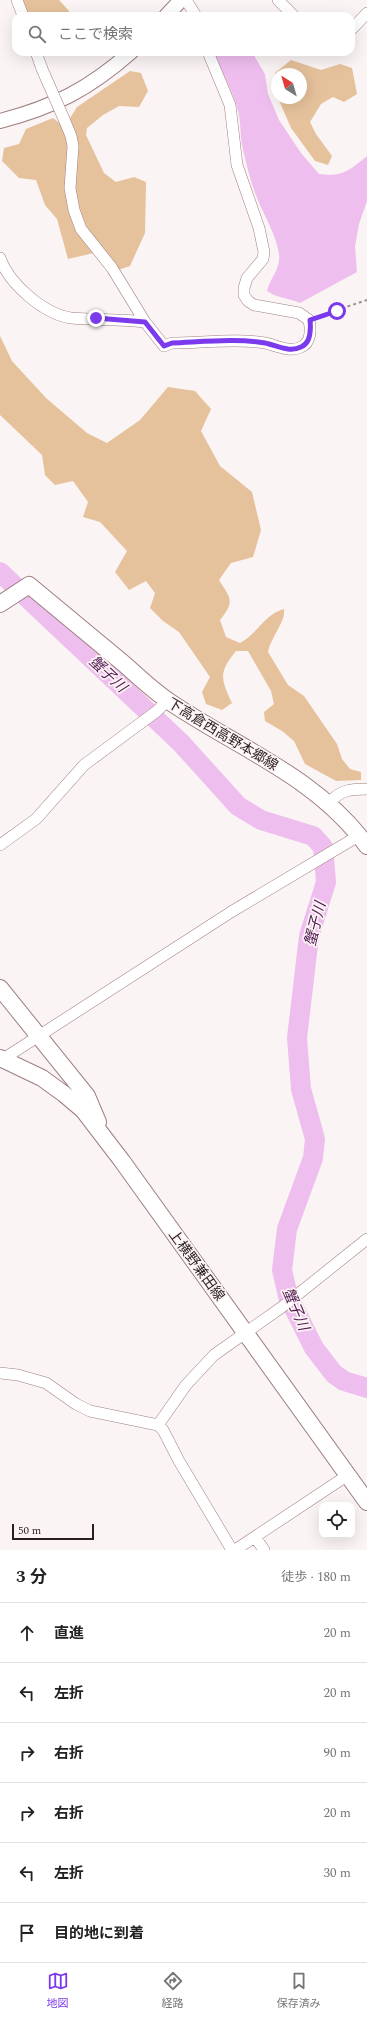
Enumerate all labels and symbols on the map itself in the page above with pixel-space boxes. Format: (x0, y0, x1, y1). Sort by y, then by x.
north arrow (271, 68, 307, 104)
route start (328, 302, 346, 320)
route end (87, 309, 105, 327)
water label: 蟹子川 (83, 651, 133, 699)
street label: 下高倉西高野本郷線 (163, 693, 282, 776)
water label: 蟹子川 (299, 898, 333, 949)
street label: 上横野兼田線 (163, 1225, 230, 1305)
water label: 蟹子川 (276, 1284, 316, 1336)
scale bar (12, 1522, 94, 1541)

